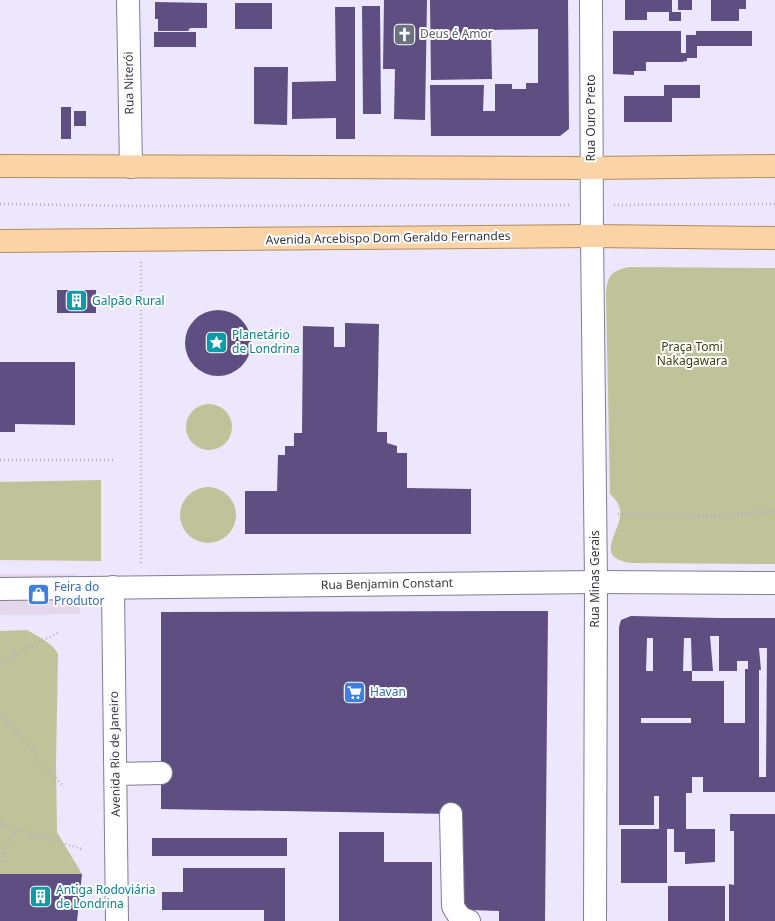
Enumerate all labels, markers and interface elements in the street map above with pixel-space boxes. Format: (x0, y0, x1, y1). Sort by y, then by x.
church icon: Deus é Amor (392, 21, 418, 47)
place label: Deus é Amor (420, 25, 493, 42)
street label: Rua Niterói (119, 51, 138, 115)
street label: Rua Ouro Preto (582, 75, 599, 161)
street label: Avenida Arcebispo Dom Geraldo Fernandes (265, 227, 511, 248)
building icon: Galpão Rural (64, 288, 90, 314)
place label: Galpão Rural (92, 292, 164, 309)
place label: Planetário de Londrina (232, 326, 300, 357)
place icon: Planetário de Londrina (204, 329, 230, 355)
park label: Praça Tomi Nakagawara (657, 338, 727, 369)
street label: Rua Minas Gerais (586, 530, 603, 628)
street label: Rua Benjamin Constant (321, 574, 454, 593)
place label: Feira do Produtor (54, 578, 105, 609)
shop icon: Feira do Produtor (26, 581, 52, 607)
supermarket icon: Havan (341, 679, 367, 705)
place label: Havan (370, 683, 406, 700)
street label: Avenida Rio de Janeiro (105, 691, 124, 817)
place label: Antiga Rodoviária de Londrina (56, 881, 156, 912)
building icon: Antiga Rodoviária de Londrina (27, 884, 53, 910)

